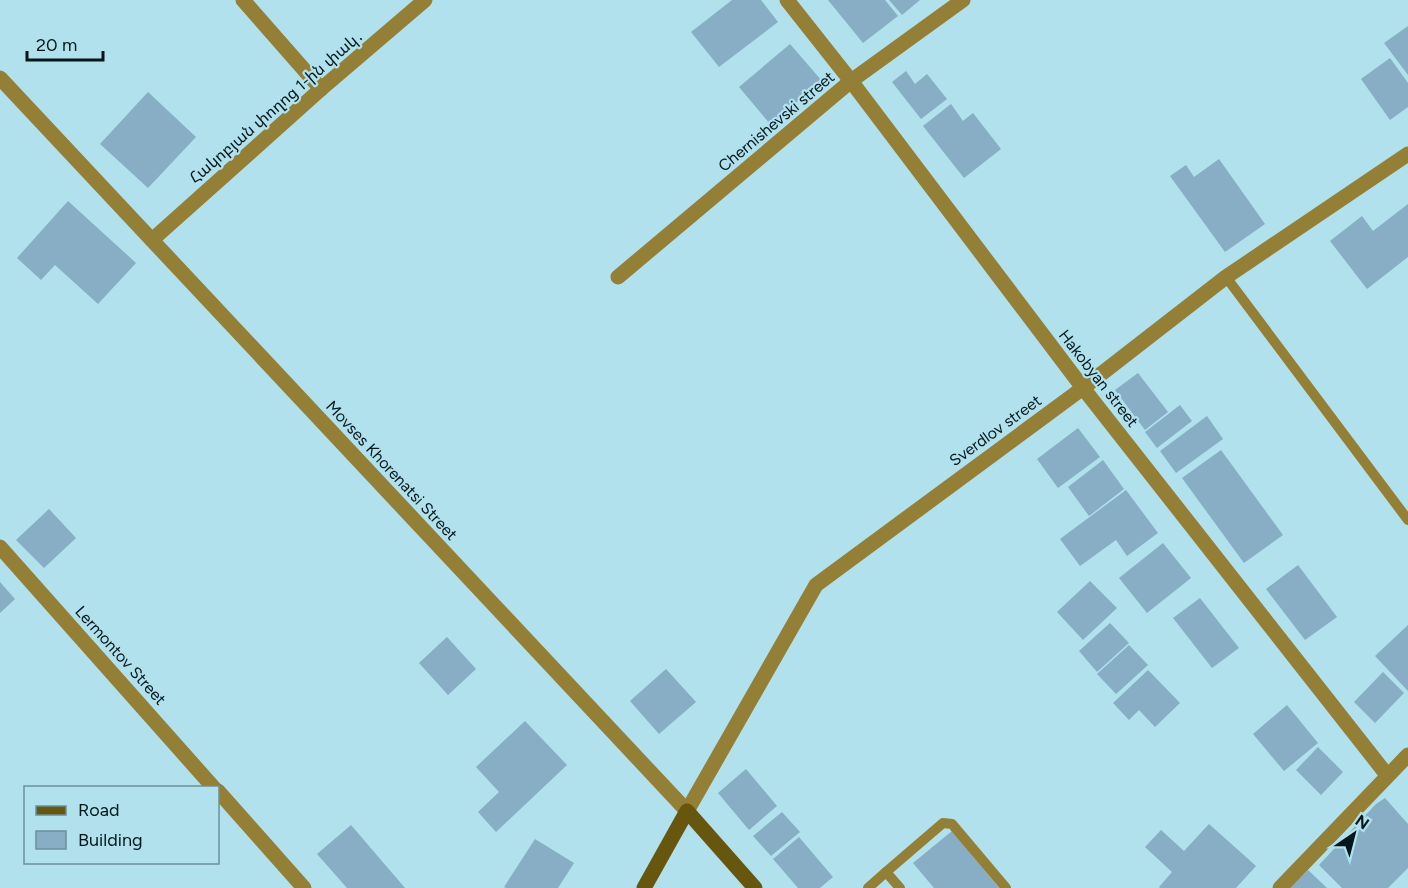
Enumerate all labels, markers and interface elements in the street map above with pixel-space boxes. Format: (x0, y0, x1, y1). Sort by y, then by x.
scale bar (27, 24, 104, 62)
street label: Հակոբյան փողոց 1-ին փակ․ (185, 26, 367, 187)
text: 20 m (36, 34, 77, 56)
street label: Chernishevski street (714, 67, 838, 176)
street label: Hakobyan street (1055, 326, 1142, 431)
street label: Sverdlov street (946, 391, 1045, 470)
street label: Movses Khorenatsi Street (322, 397, 461, 544)
street label: Lermontov Street (71, 602, 170, 709)
legend (24, 786, 219, 864)
text: Road (78, 799, 119, 821)
north arrow (1324, 804, 1384, 864)
text: N (1352, 811, 1373, 833)
text: Building (78, 829, 143, 851)

